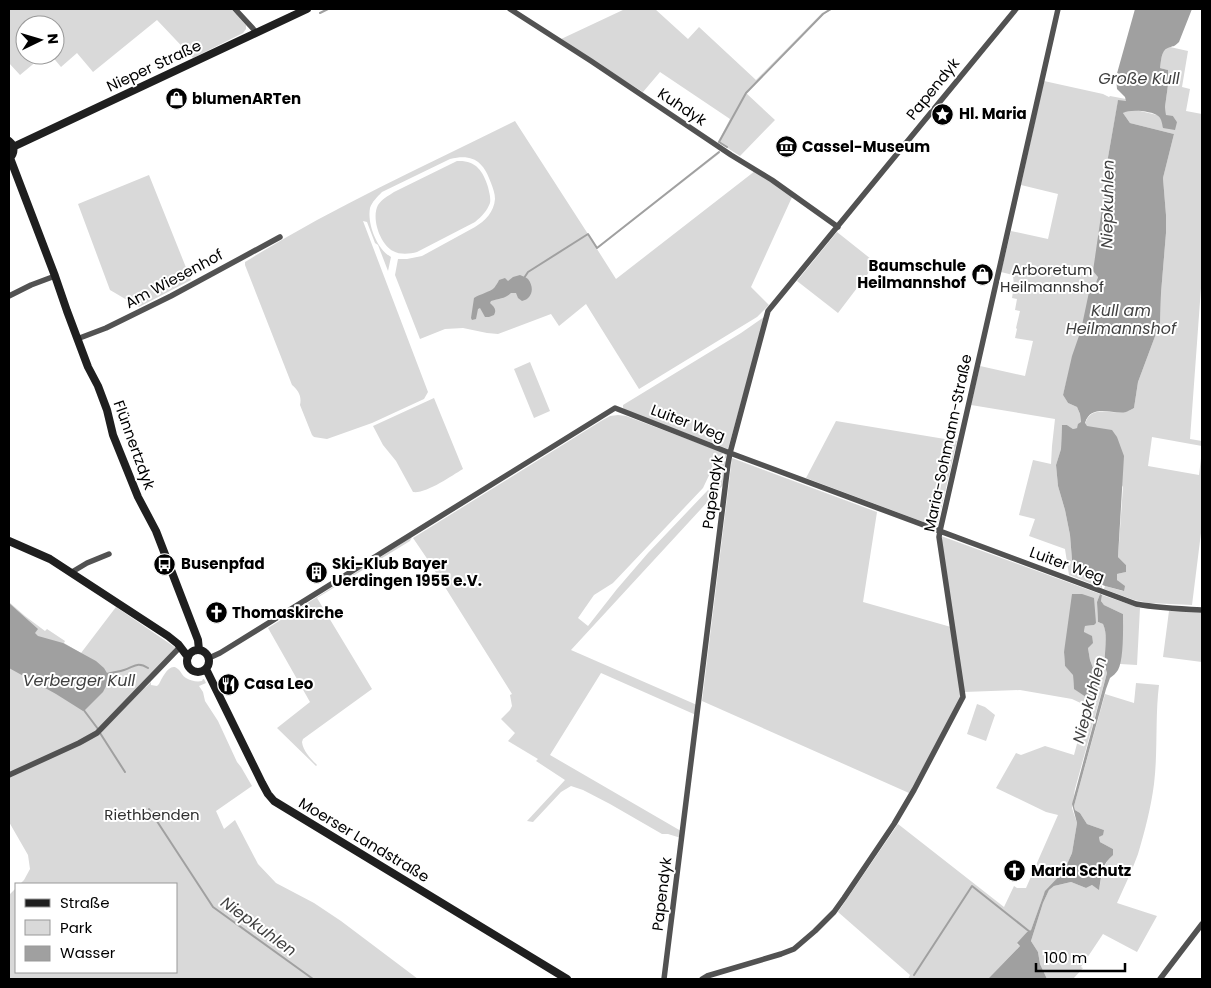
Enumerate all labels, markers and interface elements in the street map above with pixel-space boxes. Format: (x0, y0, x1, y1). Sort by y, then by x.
north arrow (15, 15, 65, 65)
text: N (43, 33, 63, 45)
street label: Nieper Straße (103, 34, 204, 97)
street label: Papendyk (901, 53, 964, 124)
water label: Große Kull (1098, 67, 1180, 90)
street label: Kuhdyk (654, 83, 711, 131)
shop icon: blumenARTen (164, 87, 188, 111)
place label: blumenARTen (192, 88, 301, 109)
place icon: Hl. Maria (931, 102, 955, 126)
place label: Hl. Maria (959, 103, 1027, 124)
museum icon: Cassel-Museum (774, 135, 798, 159)
place label: Cassel-Museum (802, 136, 930, 157)
water label: Niepkuhlen (1095, 159, 1120, 249)
street label: Am Wiesenhof (121, 244, 226, 313)
place label: Baumschule Heilmannshof (857, 255, 967, 293)
park label: Arboretum Heilmannshof (1000, 259, 1104, 297)
shop icon: Baumschule Heilmannshof (970, 263, 994, 287)
water label: Kull am Heilmannshof (1066, 299, 1178, 340)
street label: Maria-Sohmann-Straße (918, 352, 977, 534)
street label: Flünnertzdyk (109, 397, 160, 493)
street label: Luiter Weg (648, 399, 728, 446)
street label: Papendyk (697, 453, 728, 530)
street label: Luiter Weg (1027, 541, 1108, 588)
bus stop icon: Busenpfad (153, 552, 177, 576)
place label: Busenpfad (181, 553, 265, 574)
place label: Ski-Klub Bayer Uerdingen 1955 e.V. (332, 553, 482, 591)
building icon: Ski-Klub Bayer Uerdingen 1955 e.V. (304, 561, 328, 585)
church icon: Thomaskirche (204, 601, 228, 625)
place label: Thomaskirche (232, 602, 344, 623)
water label: Niepkuhlen (1067, 654, 1112, 746)
water label: Verberger Kull (23, 669, 135, 692)
restaurant icon: Casa Leo (216, 672, 240, 696)
place label: Casa Leo (244, 673, 314, 694)
street label: Moerser Landstraße (295, 792, 434, 887)
park label: Riethbenden (104, 804, 200, 825)
street label: Papendyk (647, 856, 676, 932)
church icon: Maria Schutz (1003, 859, 1027, 883)
place label: Maria Schutz (1031, 860, 1131, 881)
legend (15, 883, 178, 973)
water label: Niepkuhlen (216, 891, 301, 962)
text: Straße (60, 892, 110, 913)
text: Park (60, 917, 92, 938)
scale bar (1036, 940, 1125, 972)
text: Wasser (60, 942, 116, 963)
text: 100 m (1044, 947, 1087, 968)

